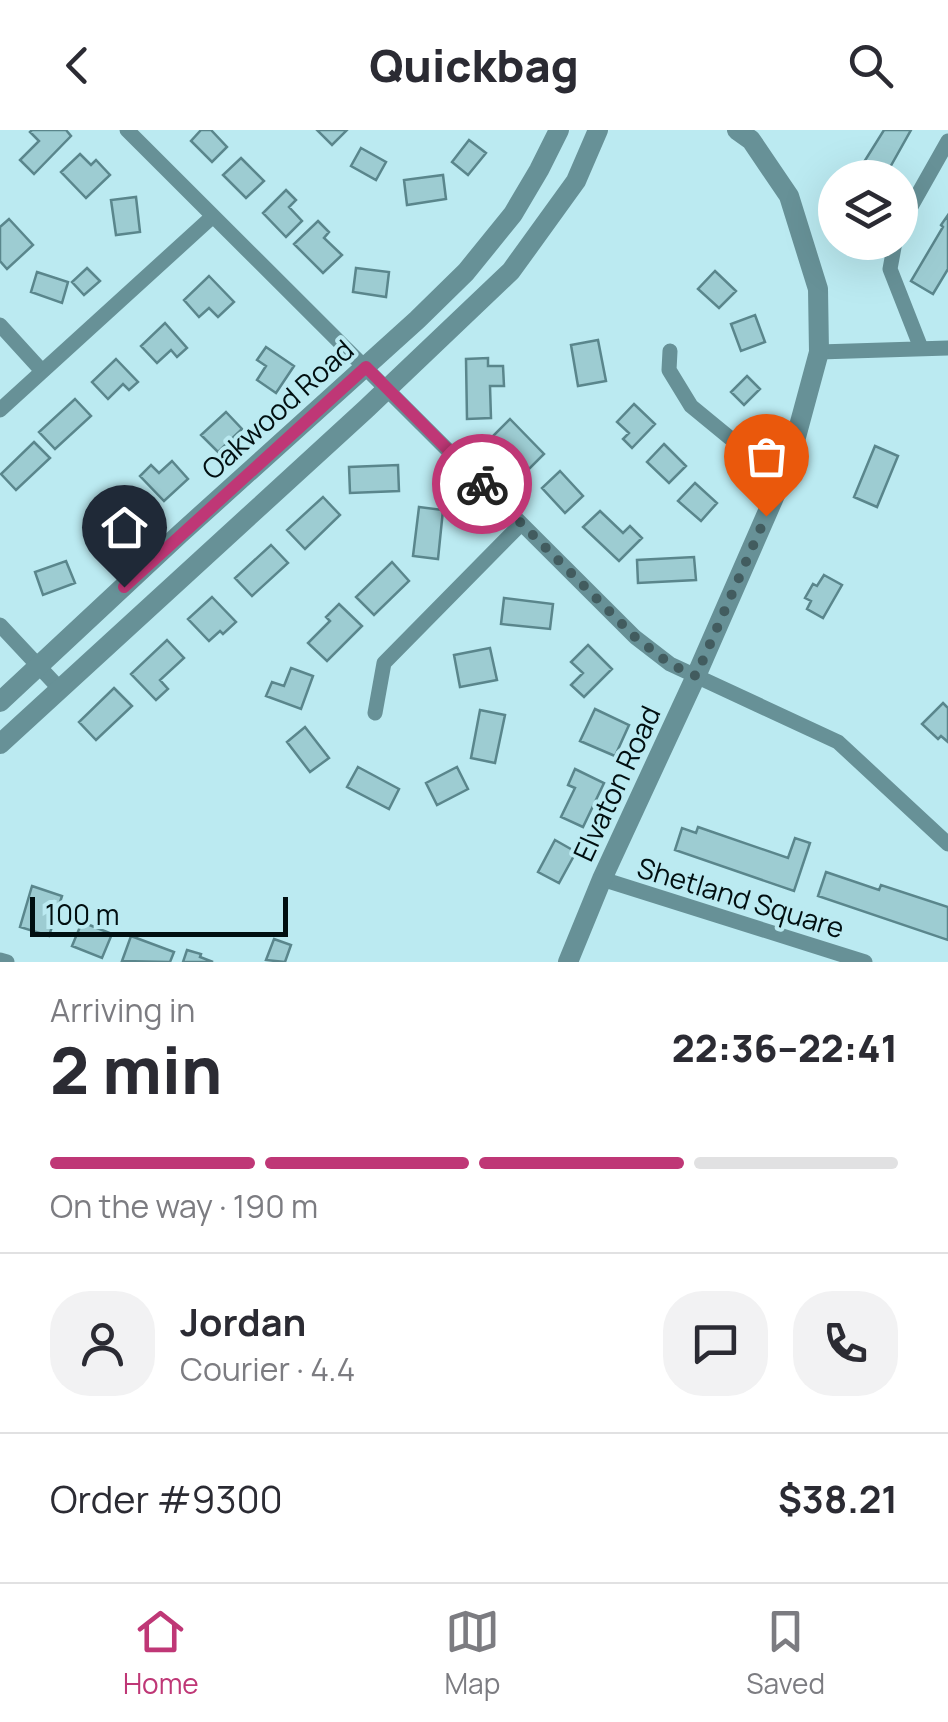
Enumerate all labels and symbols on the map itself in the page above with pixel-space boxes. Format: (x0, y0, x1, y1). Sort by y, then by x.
street label: Oakwood Road (193, 331, 361, 487)
pin (724, 414, 809, 517)
courier (432, 434, 532, 534)
pin (82, 485, 167, 588)
street label: Elvaton Road (563, 699, 669, 867)
street label: Shetland Square (633, 847, 849, 947)
scale bar (30, 892, 288, 936)

